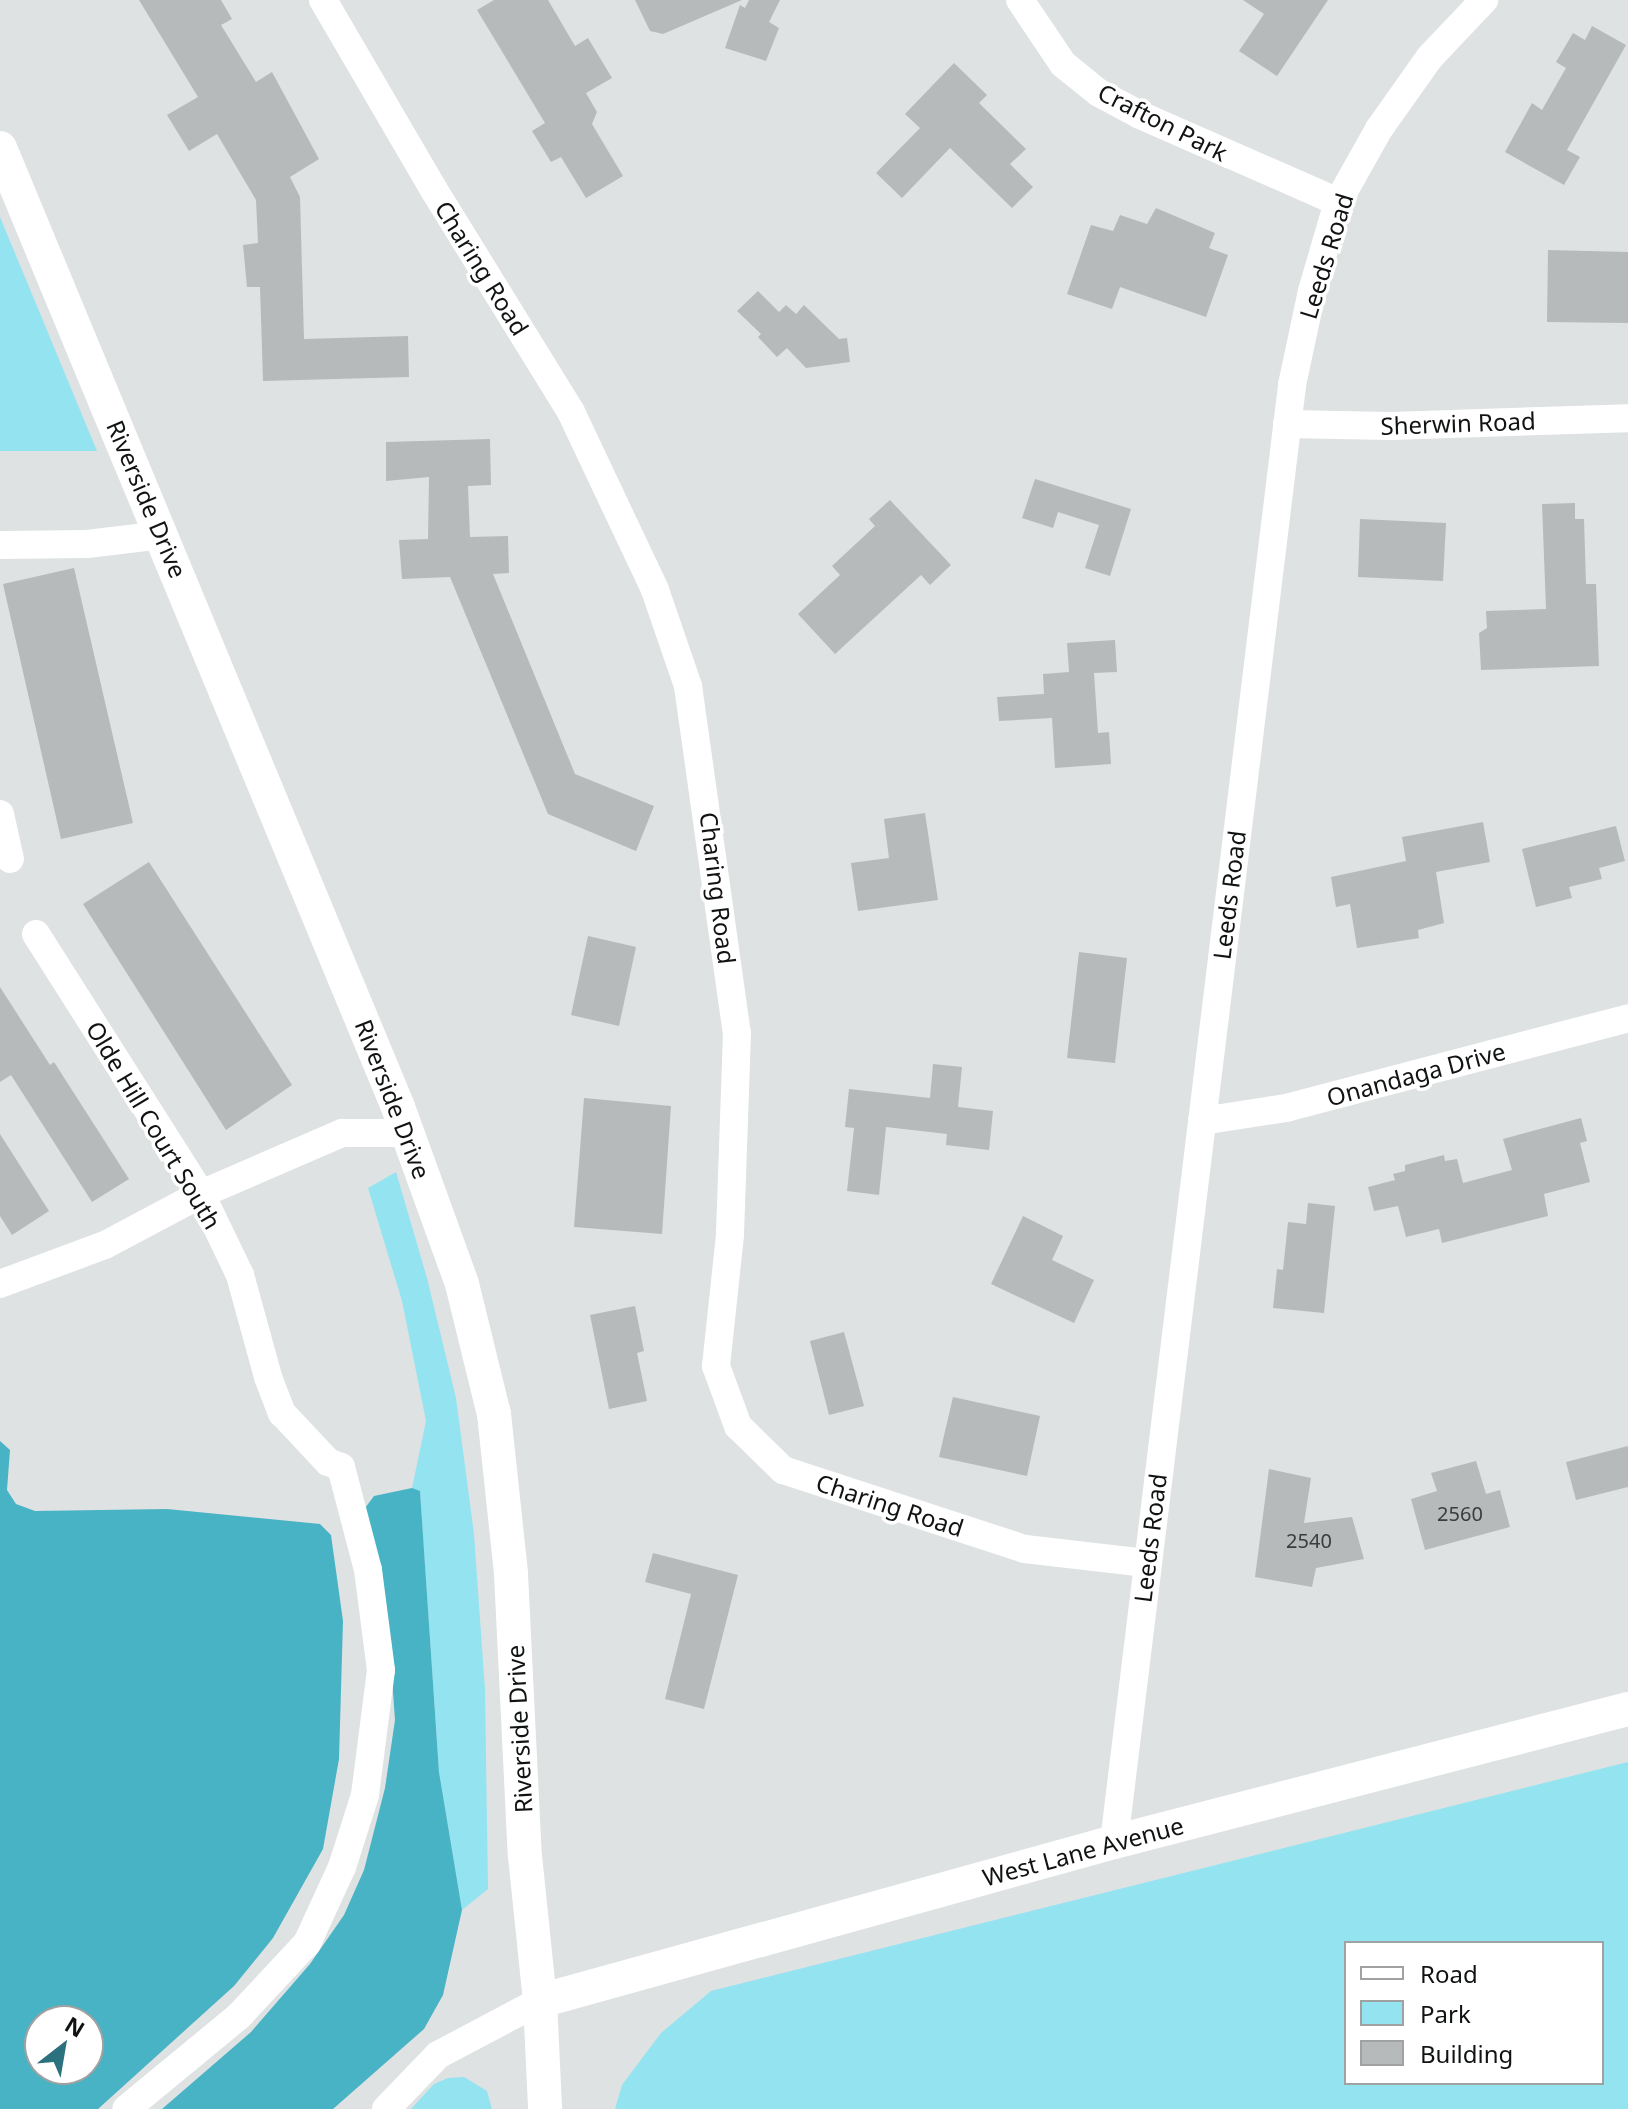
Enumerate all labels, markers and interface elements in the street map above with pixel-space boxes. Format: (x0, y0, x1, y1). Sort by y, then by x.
street label: Crafton Park (1094, 77, 1232, 167)
street label: Leeds Road (1293, 190, 1359, 322)
street label: Charing Road (429, 195, 535, 341)
street label: Sherwin Road (1380, 406, 1536, 440)
street label: Riverside Drive (101, 416, 193, 582)
street label: Charing Road (694, 810, 742, 966)
street label: Leeds Road (1207, 829, 1251, 961)
street label: Riverside Drive (349, 1015, 437, 1183)
street label: Olde Hill Court South (81, 1016, 227, 1234)
street label: Onandaga Drive (1323, 1036, 1509, 1112)
street label: Charing Road (813, 1468, 967, 1542)
street label: Leeds Road (1128, 1472, 1172, 1604)
house number: 2560 (1437, 1501, 1483, 1525)
house number: 2540 (1286, 1528, 1332, 1552)
street label: Riverside Drive (500, 1644, 538, 1814)
street label: West Lane Avenue (979, 1810, 1187, 1892)
legend (1344, 1941, 1604, 2085)
text: Road (1420, 1957, 1478, 1990)
text: Park (1420, 1997, 1471, 2030)
north arrow (24, 2005, 104, 2085)
text: N (60, 2009, 91, 2044)
text: Building (1420, 2037, 1513, 2070)

